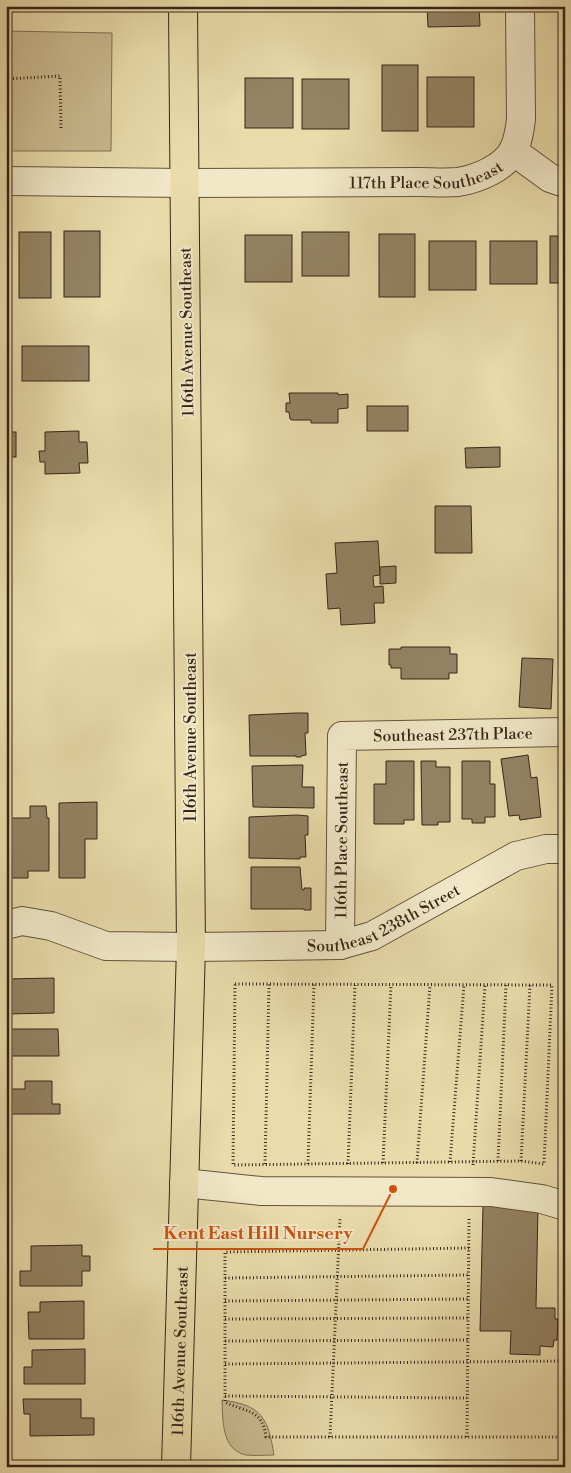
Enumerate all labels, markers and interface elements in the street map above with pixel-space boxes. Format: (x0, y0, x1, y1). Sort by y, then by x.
street label: 117th Place Southeast (349, 157, 507, 193)
street label: 116th Avenue Southeast (176, 247, 198, 417)
street label: 116th Avenue Southeast (181, 652, 201, 822)
street label: Southeast 237th Place (373, 724, 533, 746)
street label: 116th Place Southeast (331, 761, 353, 919)
street label: Southeast 238th Street (307, 880, 464, 956)
callout: Kent East Hill Nursery (153, 1216, 363, 1249)
text: Kent East Hill Nursery (163, 1222, 354, 1245)
street label: 116th Avenue Southeast (168, 1266, 193, 1436)

